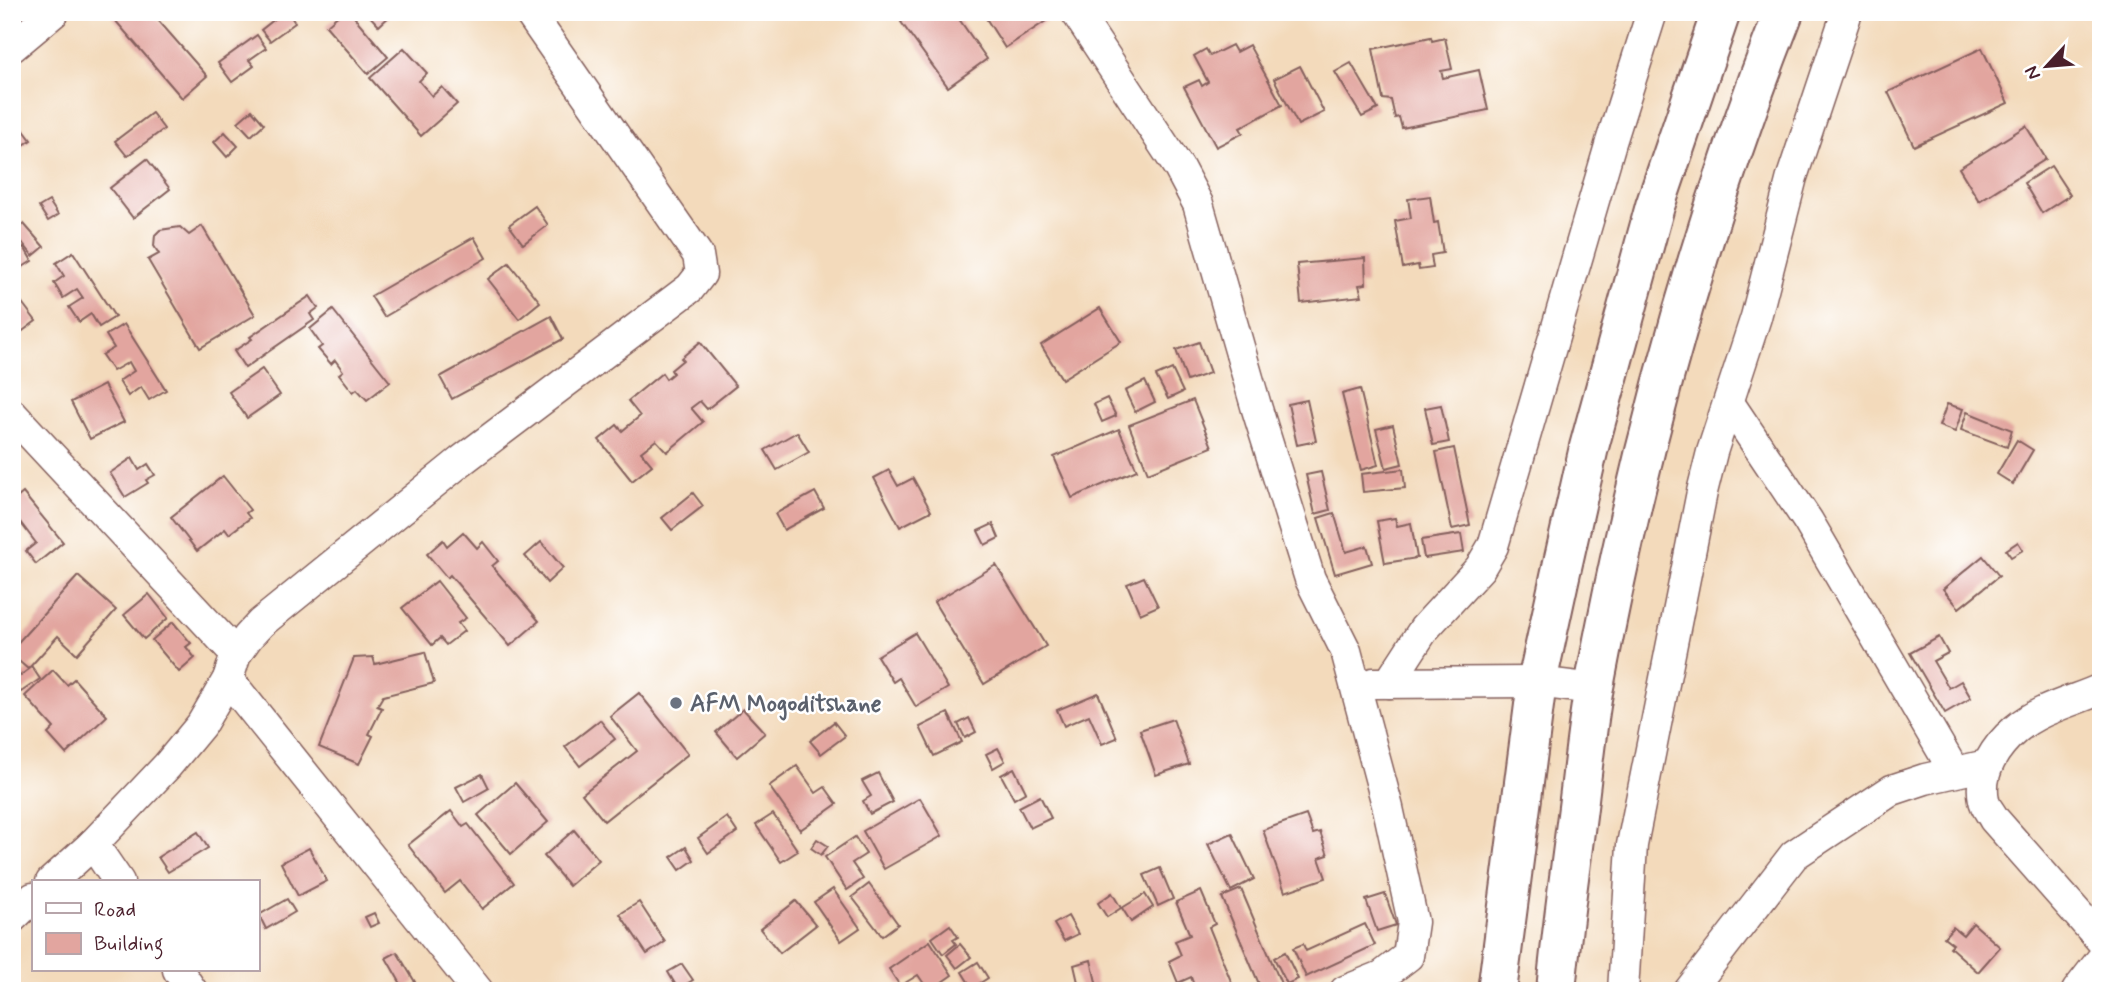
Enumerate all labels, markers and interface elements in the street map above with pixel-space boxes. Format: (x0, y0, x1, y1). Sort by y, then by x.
north arrow (2011, 32, 2082, 102)
text: N (2019, 62, 2047, 84)
place label: AFM Mogoditshane (690, 689, 882, 721)
marker: AFM Mogoditshane (668, 695, 684, 711)
legend (32, 880, 259, 972)
text: Road (94, 896, 136, 924)
text: Building (94, 930, 164, 960)

